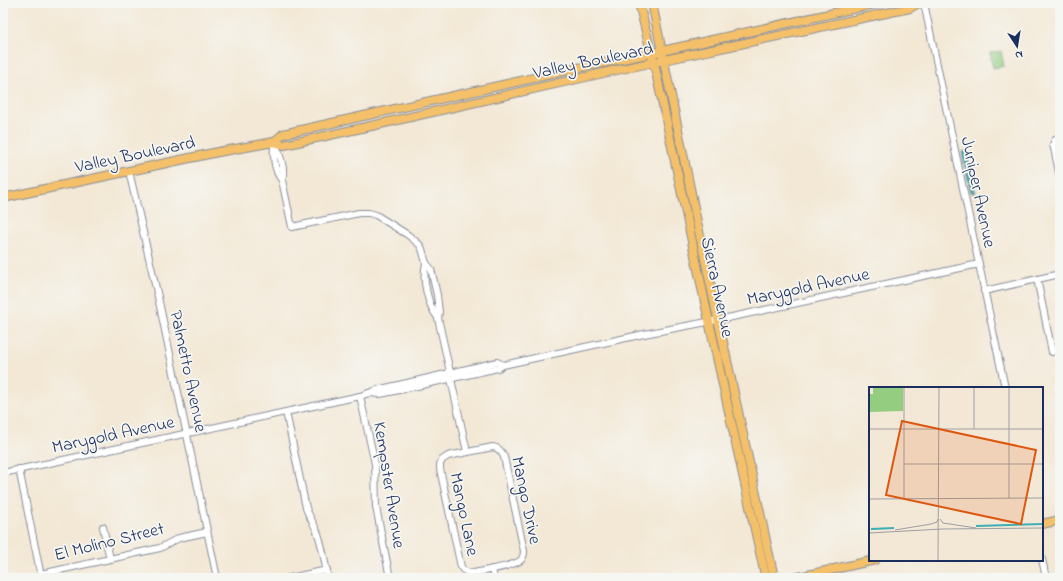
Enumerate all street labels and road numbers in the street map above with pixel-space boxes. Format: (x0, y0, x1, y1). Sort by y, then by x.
street label: Valley Boulevard (530, 37, 656, 88)
street label: Valley Boulevard (72, 131, 198, 182)
street label: Juniper Avenue (953, 134, 1002, 251)
street label: Sierra Avenue (693, 235, 740, 341)
street label: Marygold Avenue (745, 262, 873, 315)
street label: Palmetto Avenue (161, 308, 213, 436)
street label: Marygold Avenue (50, 410, 178, 463)
street label: Kempster Avenue (365, 420, 411, 551)
street label: Mango Drive (502, 454, 547, 548)
street label: Mango Lane (441, 470, 485, 560)
street label: El Molino Street (52, 517, 167, 569)

